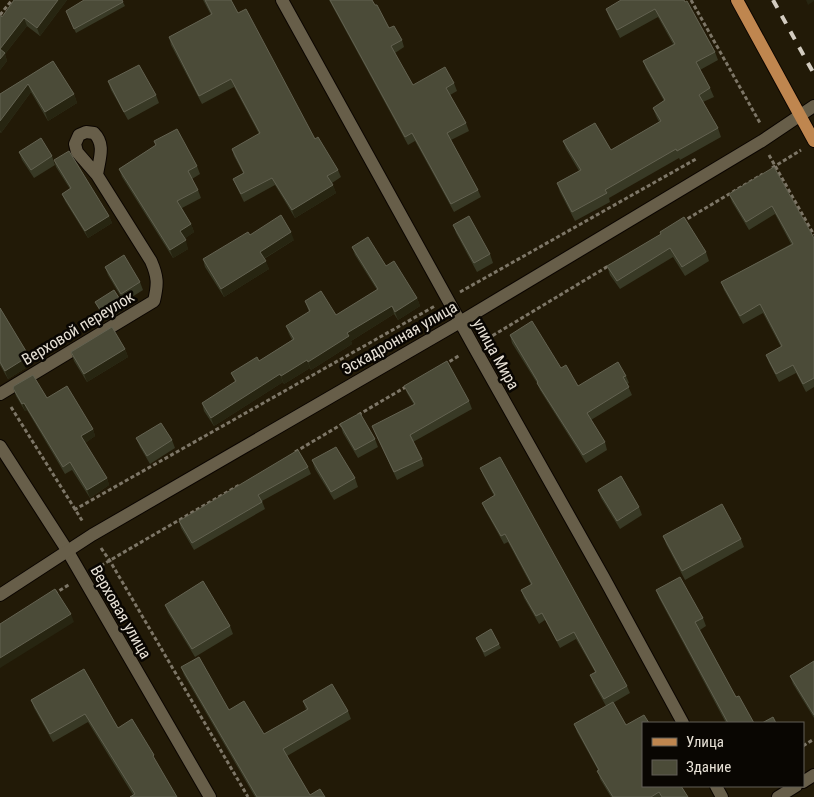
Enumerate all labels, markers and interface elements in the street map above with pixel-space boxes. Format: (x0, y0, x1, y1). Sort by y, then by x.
street label: Верховой переулок (18, 287, 138, 369)
street label: Эскадронная улица (338, 297, 460, 379)
street label: улица Мира (469, 315, 523, 393)
street label: Верховая улица (87, 562, 155, 662)
legend (642, 722, 804, 787)
text: Улица (686, 733, 724, 751)
text: Здание (686, 758, 731, 776)

